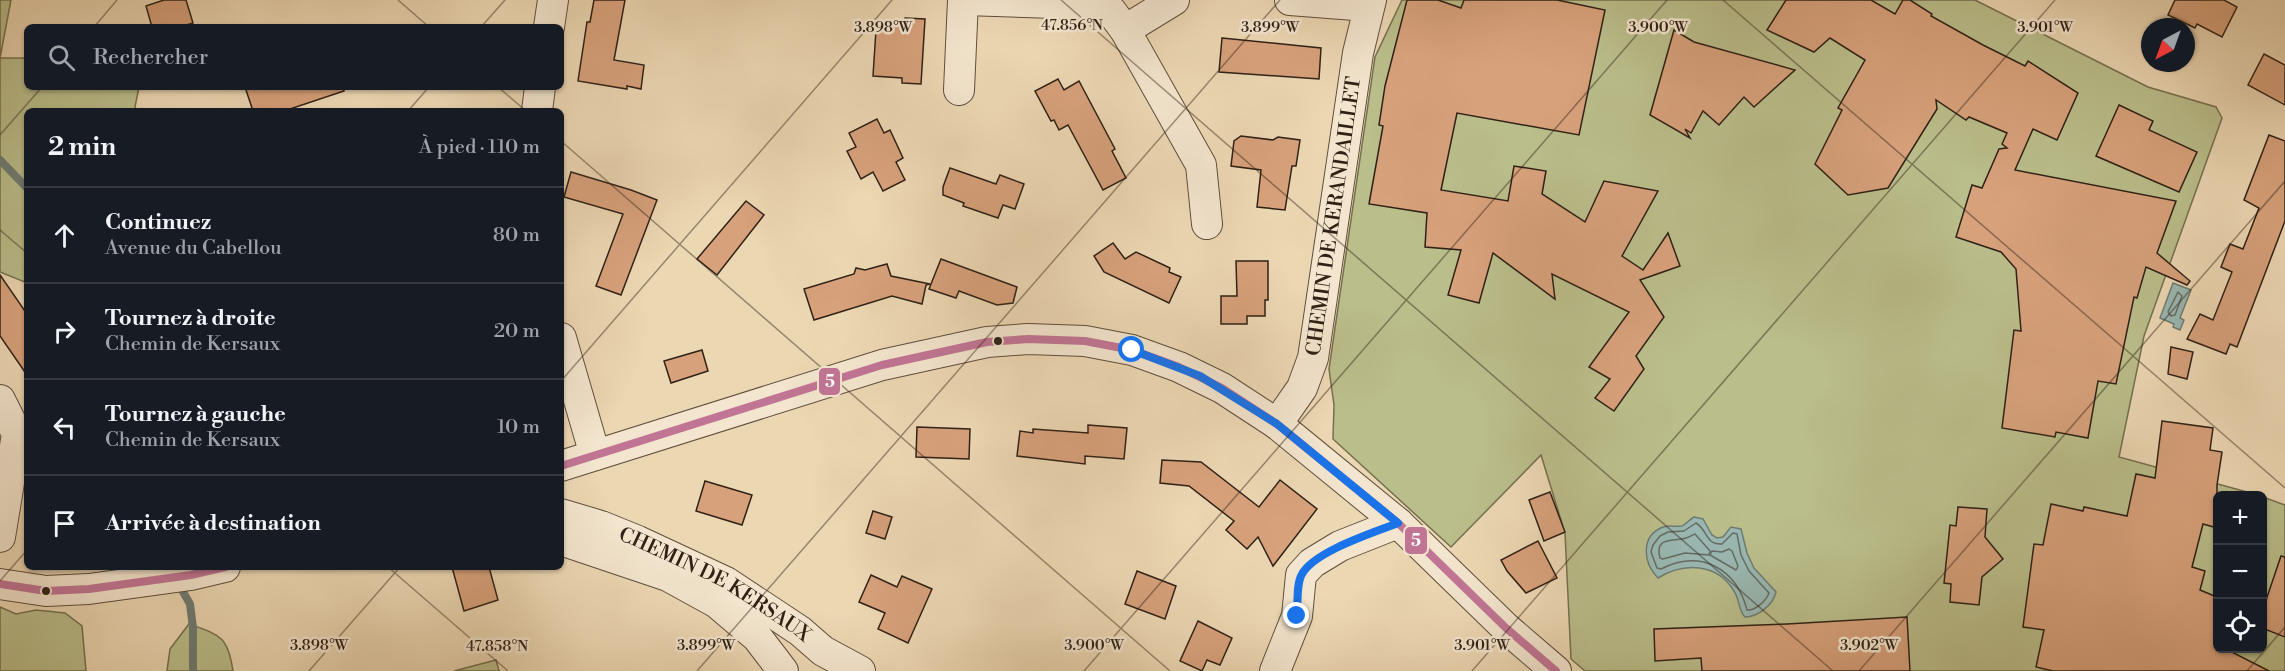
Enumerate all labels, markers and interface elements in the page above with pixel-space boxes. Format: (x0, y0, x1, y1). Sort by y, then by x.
text: 47.856°N (1041, 16, 1103, 35)
text: 3.898°W (854, 18, 912, 37)
text: 3.899°W (1241, 18, 1299, 37)
text: 3.900°W (1628, 18, 1688, 37)
text: 3.901°W (2017, 18, 2073, 37)
north arrow (2141, 18, 2195, 72)
search box (24, 24, 564, 90)
icon: search (45, 41, 78, 74)
text: Rechercher (93, 44, 208, 71)
street label: CHEMIN DE KERANDAILLET (1301, 75, 1367, 358)
text: 2 min (48, 131, 116, 163)
text: À pied · 110 m (419, 135, 540, 160)
text: Continuez (105, 209, 211, 236)
icon: ahead (48, 219, 81, 252)
text: 80 m (493, 223, 540, 248)
text: Avenue du Cabellou (105, 236, 282, 261)
text: Tournez à droite (105, 305, 276, 332)
icon: right (48, 315, 81, 348)
text: 20 m (494, 319, 540, 344)
text: Chemin de Kersaux (105, 332, 280, 357)
unlabelled marker (992, 335, 1004, 347)
route start (1118, 336, 1144, 362)
line badge: 5 (818, 367, 841, 396)
text: 5 (825, 372, 835, 392)
text: Tournez à gauche (105, 401, 286, 428)
icon: left (48, 411, 81, 444)
text: 10 m (497, 415, 540, 440)
text: Chemin de Kersaux (105, 428, 280, 453)
map controls (2213, 491, 2267, 653)
button: + (2213, 491, 2267, 545)
icon: arrive (48, 507, 81, 540)
text: Arrivée à destination (105, 510, 321, 537)
street label: CHEMIN DE KERSAUX (615, 522, 817, 648)
line badge: 5 (1404, 526, 1428, 555)
text: 5 (1411, 531, 1421, 551)
button: − (2213, 545, 2267, 599)
unlabelled marker (40, 585, 52, 597)
button: locate (2213, 599, 2267, 653)
route end (1283, 602, 1309, 628)
text: 3.898°W (290, 636, 348, 655)
text: 3.899°W (677, 636, 735, 655)
text: 3.900°W (1064, 636, 1124, 655)
text: 3.901°W (1454, 636, 1510, 655)
text: 3.902°W (1840, 636, 1898, 655)
text: 47.858°N (466, 637, 528, 656)

